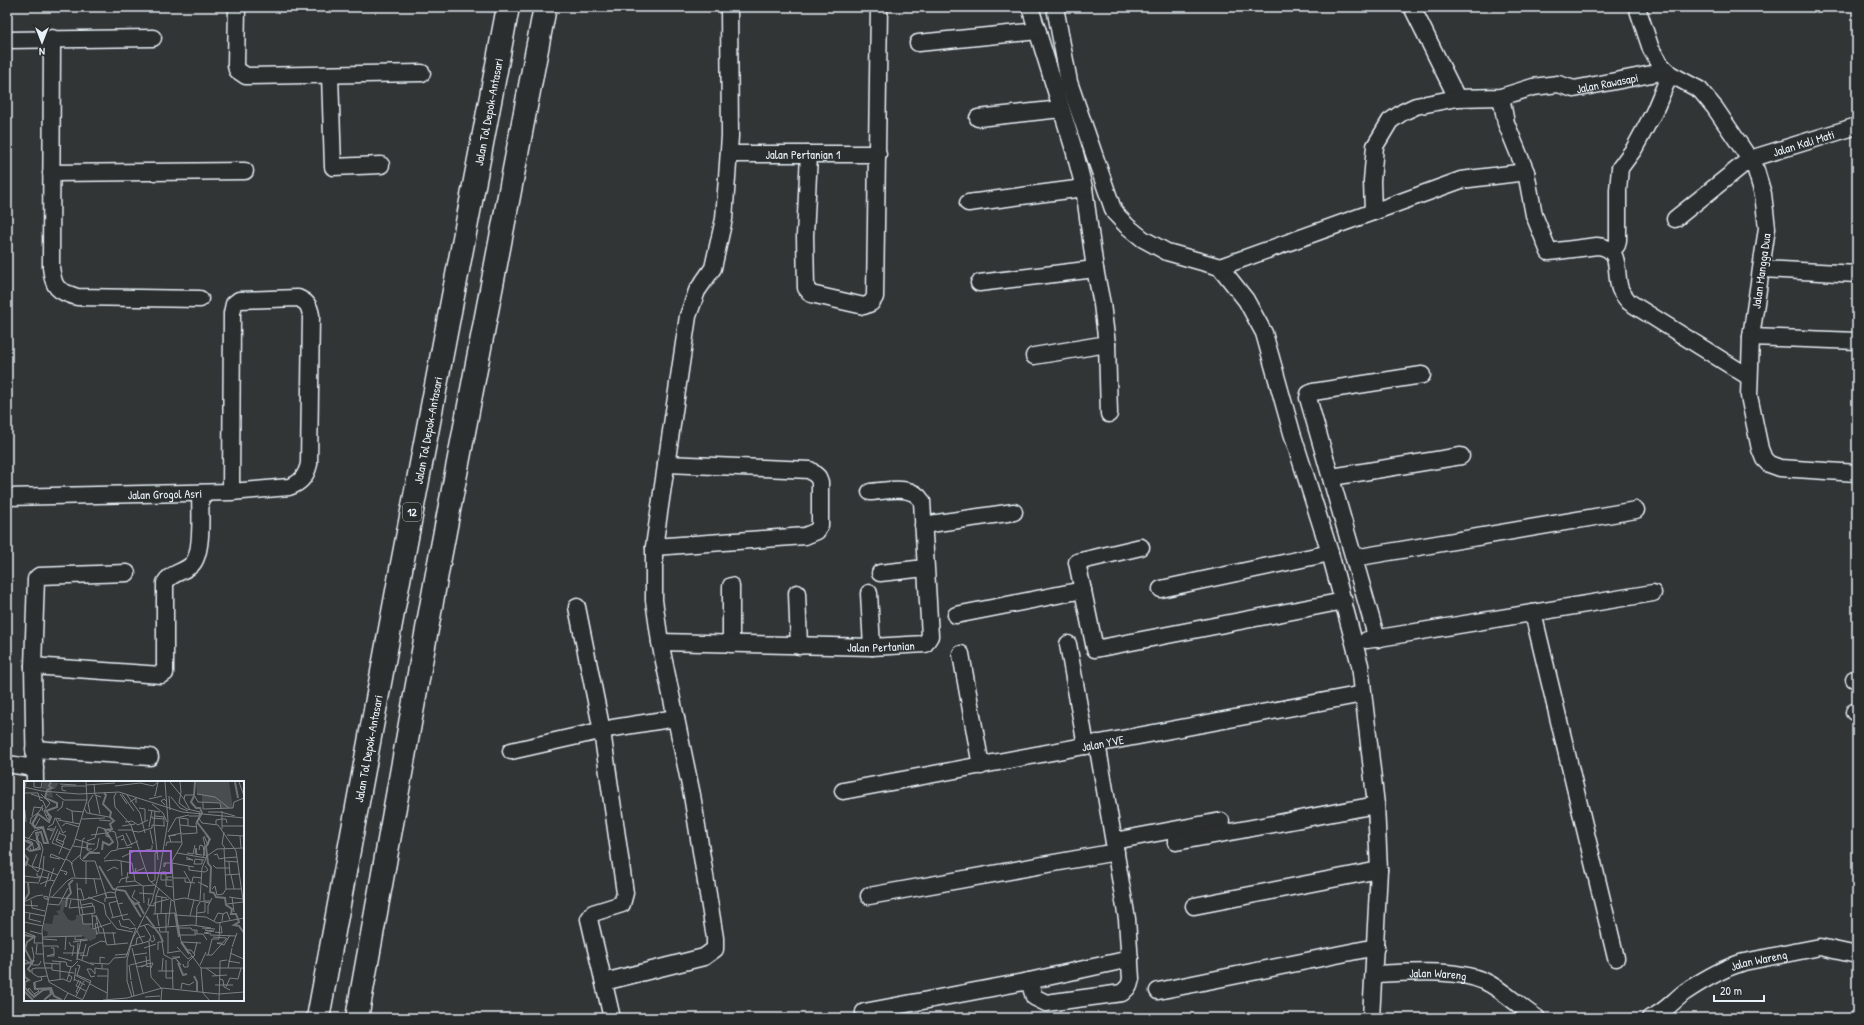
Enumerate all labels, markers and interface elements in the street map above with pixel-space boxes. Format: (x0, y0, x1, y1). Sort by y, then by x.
north arrow (22, 22, 62, 62)
text: N (39, 45, 45, 59)
street label: Jalan Tol Depok–Antasari (470, 57, 507, 167)
street label: Jalan Rawasapi (1575, 68, 1640, 97)
street label: Jalan Kali Mati (1771, 125, 1836, 160)
street label: Jalan Pertanian 1 (766, 146, 840, 163)
street label: Jalan Mangga Dua (1747, 232, 1775, 310)
street label: Jalan Tol Depok–Antasari (409, 375, 446, 485)
street label: Jalan Grogol Asri (128, 484, 202, 503)
road number: 12 (403, 503, 421, 521)
street label: Jalan Pertanian (847, 636, 915, 656)
street label: Jalan Tol Depok–Antasari (350, 693, 386, 804)
street label: Jalan YVE (1080, 730, 1126, 755)
inset map (24, 781, 244, 1001)
street label: Jalan Wareng (1728, 945, 1788, 974)
street label: Jalan Wareng (1409, 964, 1468, 984)
scale bar (1714, 977, 1764, 1003)
text: 20 m (1720, 982, 1742, 999)

